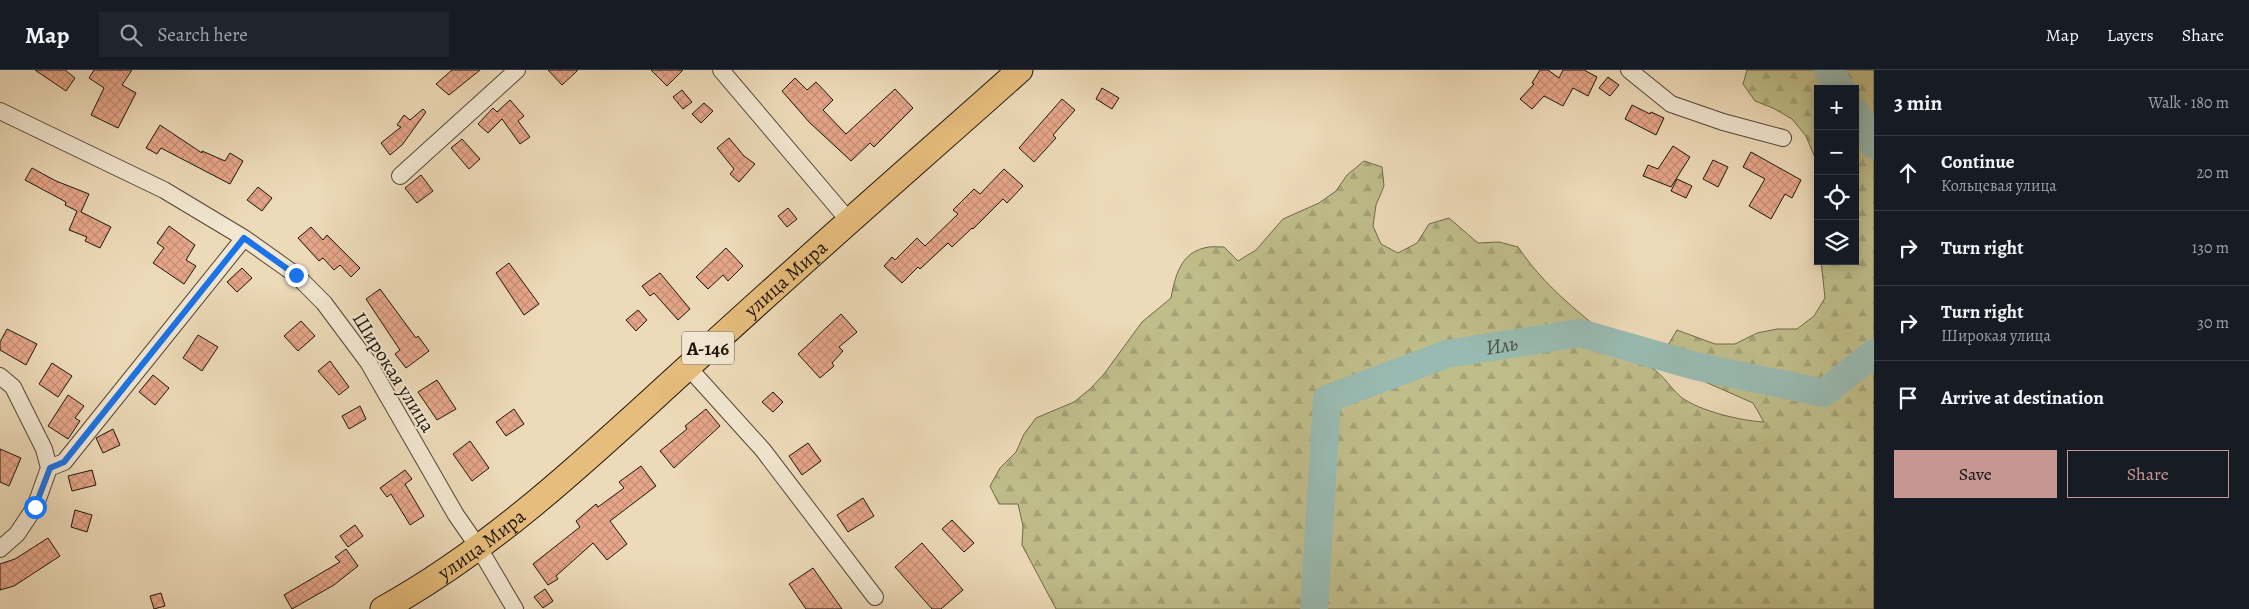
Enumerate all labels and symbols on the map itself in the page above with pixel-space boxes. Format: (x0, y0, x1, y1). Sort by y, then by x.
street label: улица Мира (738, 234, 834, 324)
route end (285, 264, 308, 287)
street label: Широкая улица (346, 307, 442, 438)
water label: Иль (1484, 329, 1520, 362)
road number: А-146 (682, 332, 734, 364)
route start (24, 496, 47, 519)
street label: улица Мира (432, 502, 532, 587)

